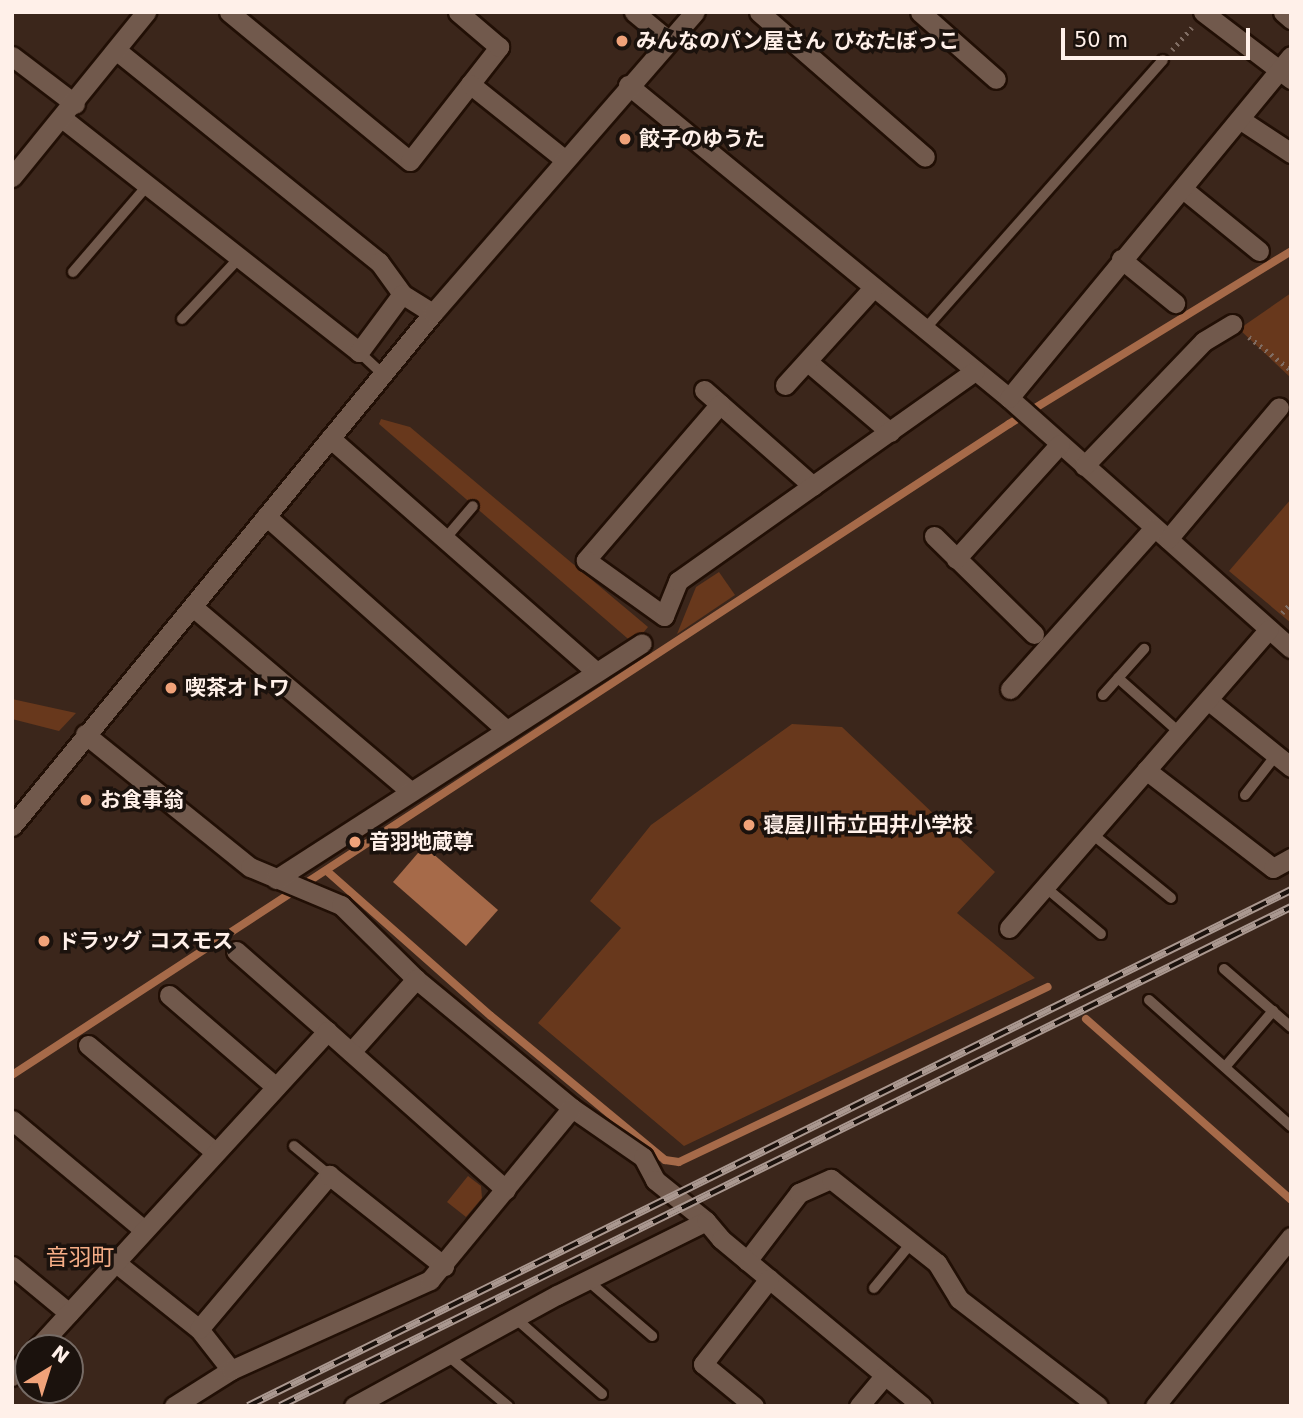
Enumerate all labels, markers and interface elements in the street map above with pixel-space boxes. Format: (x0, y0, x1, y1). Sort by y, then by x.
scale bar (1065, 14, 1254, 58)
place label: みんなのパン屋さん ひなたぼっこ (636, 28, 958, 54)
text: 50 m (1074, 28, 1128, 52)
marker: みんなのパン屋さん ひなたぼっこ (614, 33, 630, 49)
place label: 餃子のゆうた (639, 126, 765, 152)
marker: 餃子のゆうた (617, 131, 633, 147)
place label: 喫茶オトワ (185, 675, 290, 701)
marker: 喫茶オトワ (163, 680, 179, 696)
place label: お食事翁 (100, 787, 184, 813)
marker: お食事翁 (78, 792, 94, 808)
place label: 寝屋川市立田井小学校 (763, 812, 973, 838)
marker: 寝屋川市立田井小学校 (741, 817, 757, 833)
place label: 音羽地蔵尊 (369, 829, 474, 855)
marker: 音羽地蔵尊 (347, 834, 363, 850)
place label: ドラッグ コスモス (58, 928, 233, 954)
marker: ドラッグ コスモス (36, 933, 52, 949)
district label: 音羽町 (46, 1243, 114, 1271)
north arrow (14, 1334, 84, 1404)
text: N (48, 1340, 74, 1368)

